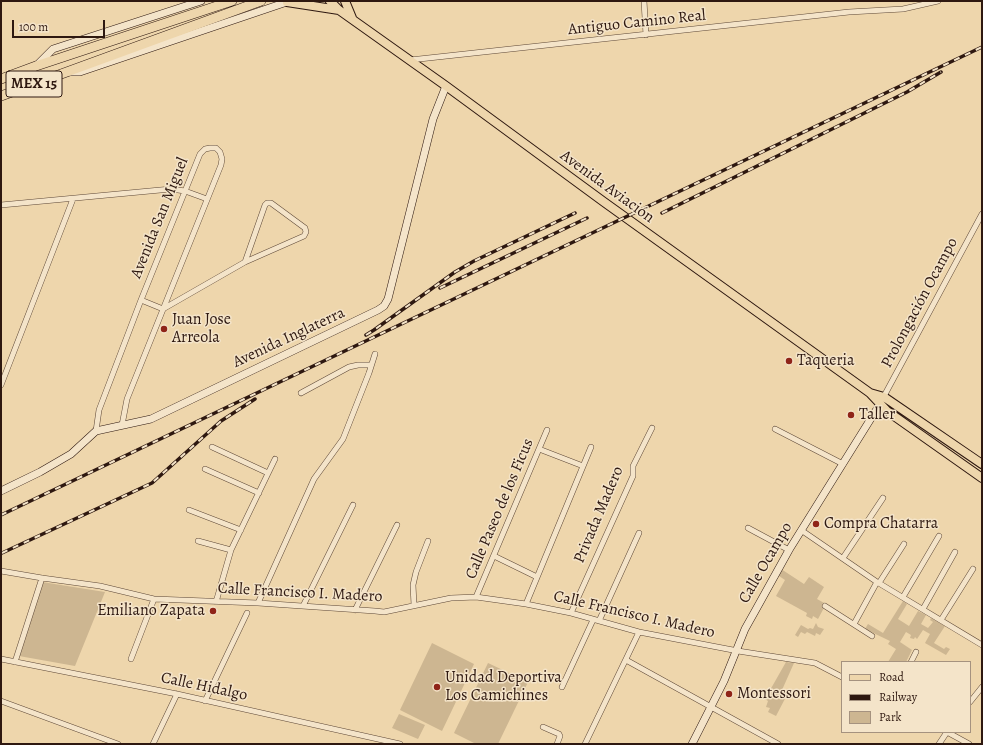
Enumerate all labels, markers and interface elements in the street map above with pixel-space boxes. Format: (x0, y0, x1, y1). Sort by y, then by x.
street label: Antiguo Camino Real (567, 6, 707, 40)
scale bar (14, 12, 107, 38)
text: 100 m (19, 19, 48, 35)
road number: MEX 15 (6, 71, 62, 97)
street label: Avenida Aviación (556, 146, 658, 228)
street label: Avenida San Miguel (127, 155, 193, 281)
street label: Prolongación Ocampo (878, 235, 962, 371)
street label: Avenida Inglaterra (230, 304, 348, 372)
place label: Juan Jose Arreola (172, 310, 231, 348)
marker: Juan Jose Arreola (159, 324, 169, 334)
place label: Taqueria (797, 351, 855, 371)
marker: Taqueria (784, 356, 794, 366)
place label: Taller (859, 405, 895, 425)
marker: Taller (846, 410, 856, 420)
street label: Calle Paseo de los Ficus (462, 436, 538, 582)
street label: Privada Madero (570, 464, 628, 566)
place label: Compra Chatarra (824, 514, 938, 534)
street label: Calle Ocampo (735, 519, 797, 607)
marker: Compra Chatarra (811, 519, 821, 529)
street label: Calle Francisco I. Madero (217, 579, 383, 607)
street label: Calle Francisco I. Madero (551, 587, 717, 643)
place label: Emiliano Zapata (97, 601, 205, 621)
marker: Emiliano Zapata (208, 606, 218, 616)
legend (841, 661, 971, 733)
street label: Calle Hidalgo (159, 668, 249, 706)
place label: Unidad Deportiva Los Camichines (445, 668, 562, 706)
text: Road (879, 669, 904, 685)
marker: Unidad Deportiva Los Camichines (432, 682, 442, 692)
place label: Montessori (737, 684, 811, 704)
marker: Montessori (724, 689, 734, 699)
text: Railway (879, 689, 917, 705)
text: Park (879, 709, 902, 725)

